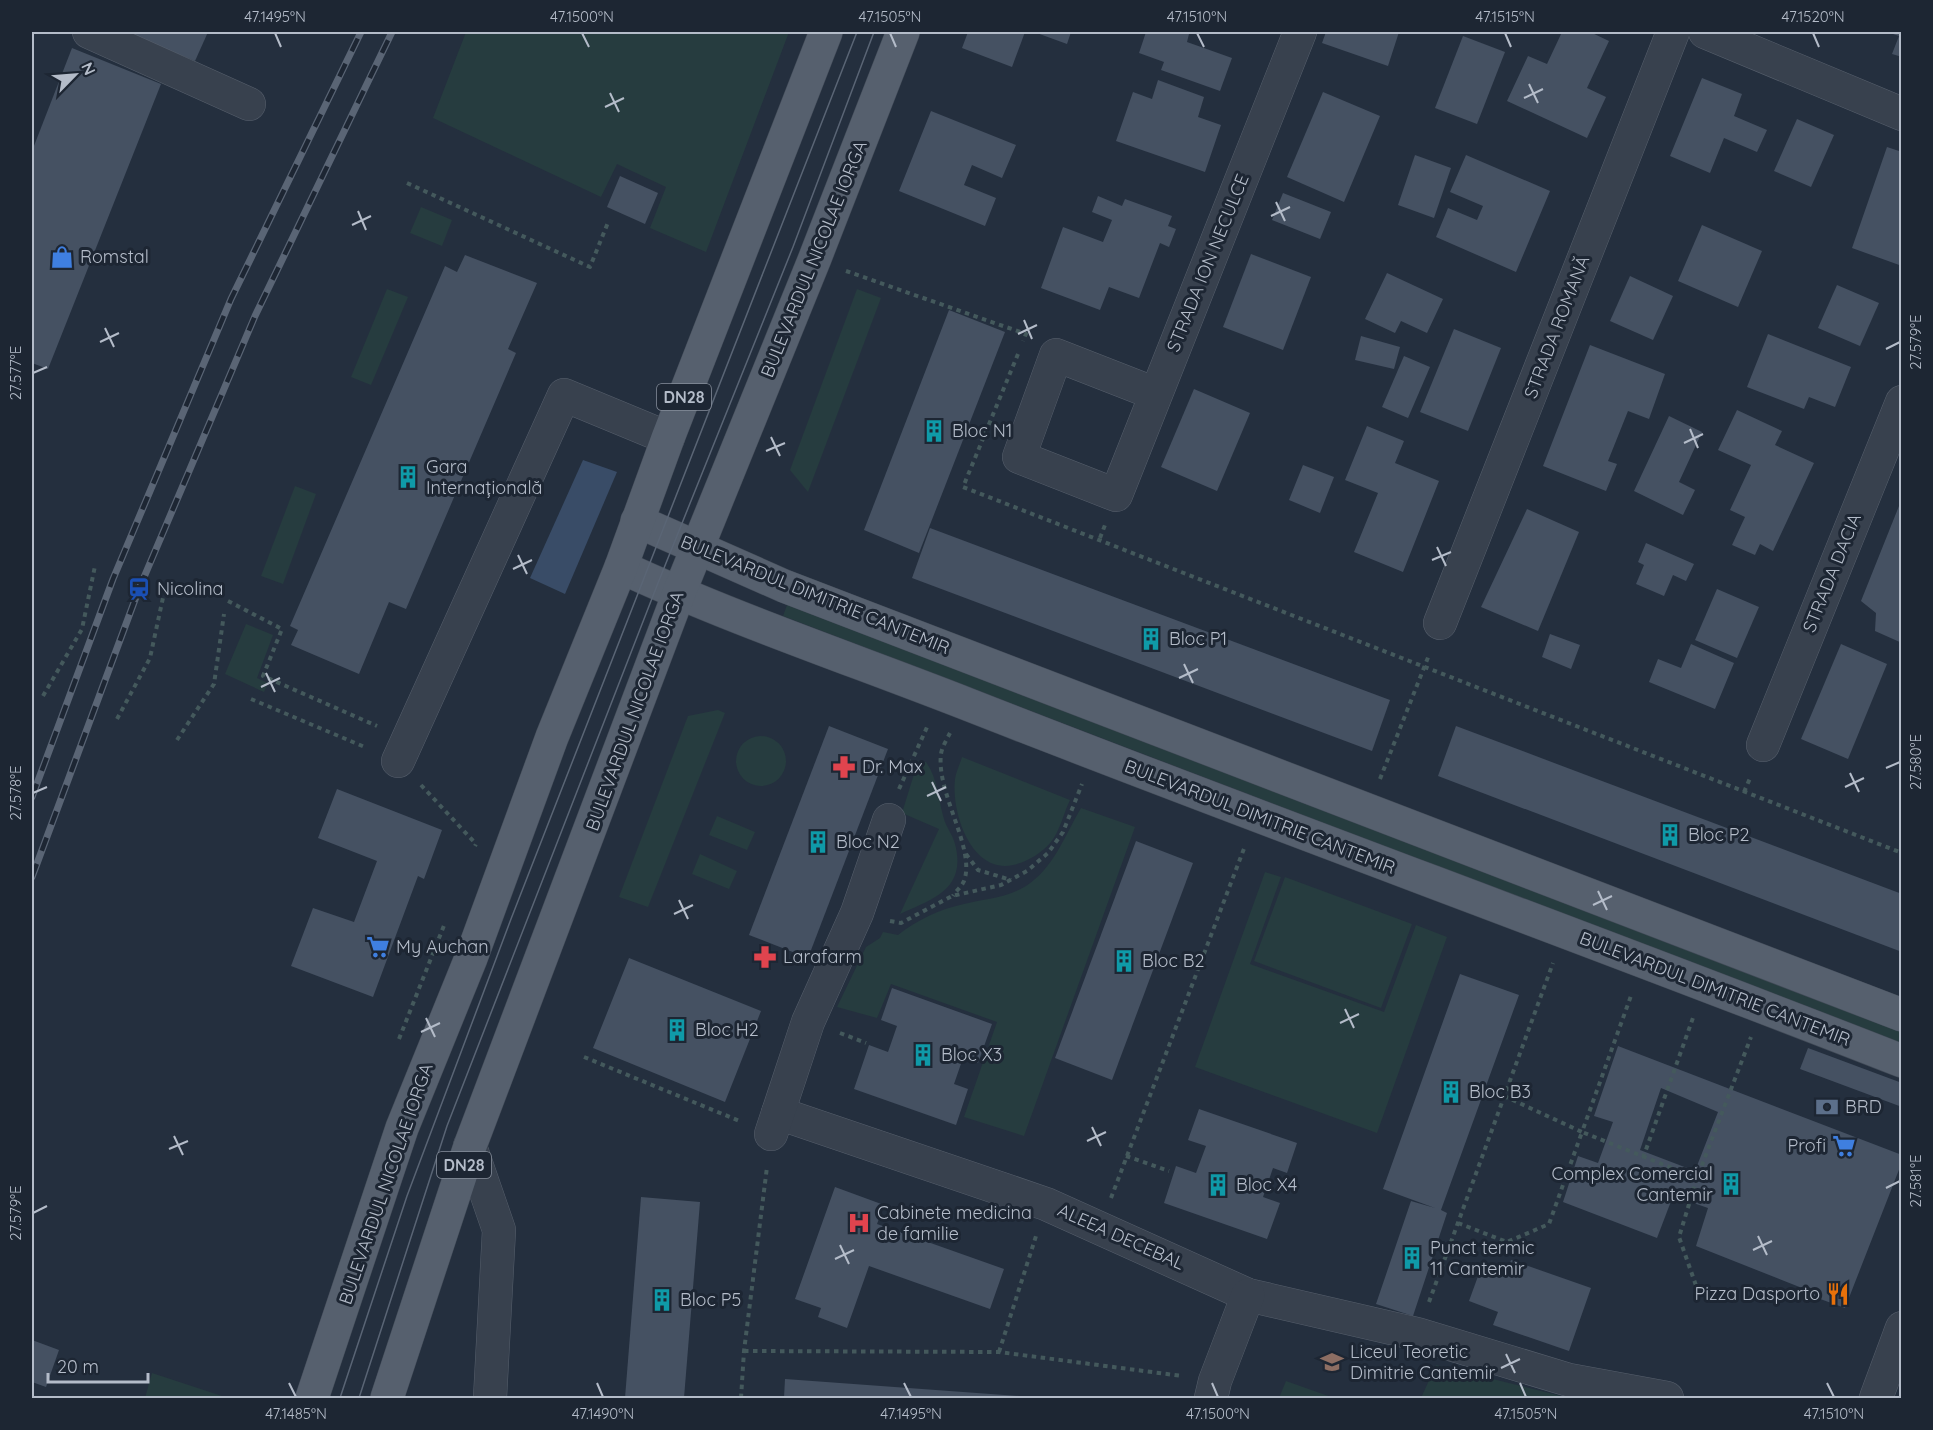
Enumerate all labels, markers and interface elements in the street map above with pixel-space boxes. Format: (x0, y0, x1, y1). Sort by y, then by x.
text: 47.1495°N (244, 7, 306, 26)
text: 47.1500°N (550, 7, 614, 26)
text: 47.1505°N (858, 7, 922, 26)
text: 47.1510°N (1167, 7, 1227, 26)
text: 47.1515°N (1475, 7, 1535, 26)
text: 47.1520°N (1781, 7, 1845, 26)
north arrow (45, 45, 105, 105)
text: N (77, 59, 100, 78)
street label: BULEVARDUL NICOLAE IORGA (755, 137, 872, 381)
street label: STRADA ION NECULCE (1161, 171, 1254, 355)
shop icon: Romstal (49, 244, 75, 270)
place label: Romstal (80, 245, 149, 268)
street label: STRADA ROMANĂ (1519, 252, 1594, 401)
text: 27.579°E (1906, 314, 1925, 370)
text: 27.577°E (6, 346, 25, 400)
road number: DN28 (657, 384, 711, 410)
building icon: Bloc N1 (921, 418, 947, 444)
place label: Bloc N1 (952, 419, 1013, 442)
place label: Gara Internațională (426, 455, 543, 499)
building icon: Gara Internațională (395, 464, 421, 490)
street label: STRADA DACIA (1797, 510, 1866, 636)
street label: BULEVARDUL DIMITRIE CANTEMIR (677, 530, 953, 659)
station icon: Nicolina (126, 576, 152, 602)
place label: Nicolina (157, 577, 223, 600)
street label: BULEVARDUL NICOLAE IORGA (580, 587, 689, 834)
building icon: Bloc P1 (1138, 626, 1164, 652)
place label: Bloc P1 (1169, 627, 1227, 650)
text: 27.580°E (1906, 734, 1925, 790)
pharmacy icon: Dr. Max (831, 754, 857, 780)
street label: BULEVARDUL DIMITRIE CANTEMIR (1122, 754, 1399, 879)
place label: Dr. Max (862, 755, 923, 778)
text: 27.578°E (6, 766, 25, 820)
building icon: Bloc P2 (1657, 822, 1683, 848)
place label: Bloc P2 (1688, 823, 1749, 846)
building icon: Bloc N2 (805, 829, 831, 855)
place label: Bloc N2 (836, 830, 900, 853)
street label: BULEVARDUL DIMITRIE CANTEMIR (1577, 926, 1854, 1051)
supermarket icon: My Auchan (365, 934, 391, 960)
place label: My Auchan (396, 935, 489, 958)
pharmacy icon: Larafarm (752, 944, 778, 970)
place label: Larafarm (783, 945, 862, 968)
building icon: Bloc B2 (1111, 948, 1137, 974)
place label: Bloc B2 (1142, 949, 1204, 972)
building icon: Bloc H2 (664, 1017, 690, 1043)
place label: Bloc H2 (695, 1018, 759, 1041)
building icon: Bloc X3 (910, 1042, 936, 1068)
place label: Bloc X3 (941, 1043, 1002, 1066)
street label: BULEVARDUL NICOLAE IORGA (333, 1060, 438, 1307)
building icon: Bloc B3 (1438, 1079, 1464, 1105)
place label: Bloc B3 (1469, 1080, 1531, 1103)
bank icon: BRD (1814, 1094, 1840, 1120)
place label: BRD (1845, 1095, 1882, 1118)
supermarket icon: Profi (1831, 1133, 1857, 1159)
place label: Profi (1788, 1134, 1826, 1157)
road number: DN28 (437, 1152, 491, 1178)
text: 27.581°E (1906, 1155, 1925, 1207)
place label: Complex Comercial Cantemir (1551, 1162, 1713, 1206)
building icon: Complex Comercial Cantemir (1718, 1171, 1744, 1197)
building icon: Bloc X4 (1205, 1172, 1231, 1198)
place label: Bloc X4 (1236, 1173, 1297, 1196)
text: 27.579°E (6, 1185, 25, 1241)
street label: ALEEA DECEBAL (1054, 1198, 1189, 1275)
place label: Cabinete medicina de familie (877, 1201, 1032, 1245)
hospital icon: Cabinete medicina de familie (846, 1210, 872, 1236)
place label: Punct termic 11 Cantemir (1430, 1236, 1534, 1280)
building icon: Punct termic 11 Cantemir (1399, 1245, 1425, 1271)
restaurant icon: Pizza Dasporto (1825, 1281, 1851, 1307)
place label: Pizza Dasporto (1694, 1282, 1820, 1305)
building icon: Bloc P5 (649, 1287, 675, 1313)
place label: Bloc P5 (680, 1288, 741, 1311)
place label: Liceul Teoretic Dimitrie Cantemir (1350, 1340, 1496, 1384)
scale bar (48, 1346, 148, 1384)
school or university icon: Liceul Teoretic Dimitrie Cantemir (1319, 1349, 1345, 1375)
text: 20 m (57, 1355, 99, 1378)
text: 47.1485°N (265, 1404, 327, 1423)
text: 47.1490°N (572, 1404, 634, 1423)
text: 47.1495°N (880, 1404, 942, 1423)
text: 47.1500°N (1186, 1404, 1250, 1423)
text: 47.1505°N (1494, 1404, 1558, 1423)
text: 47.1510°N (1804, 1404, 1864, 1423)

